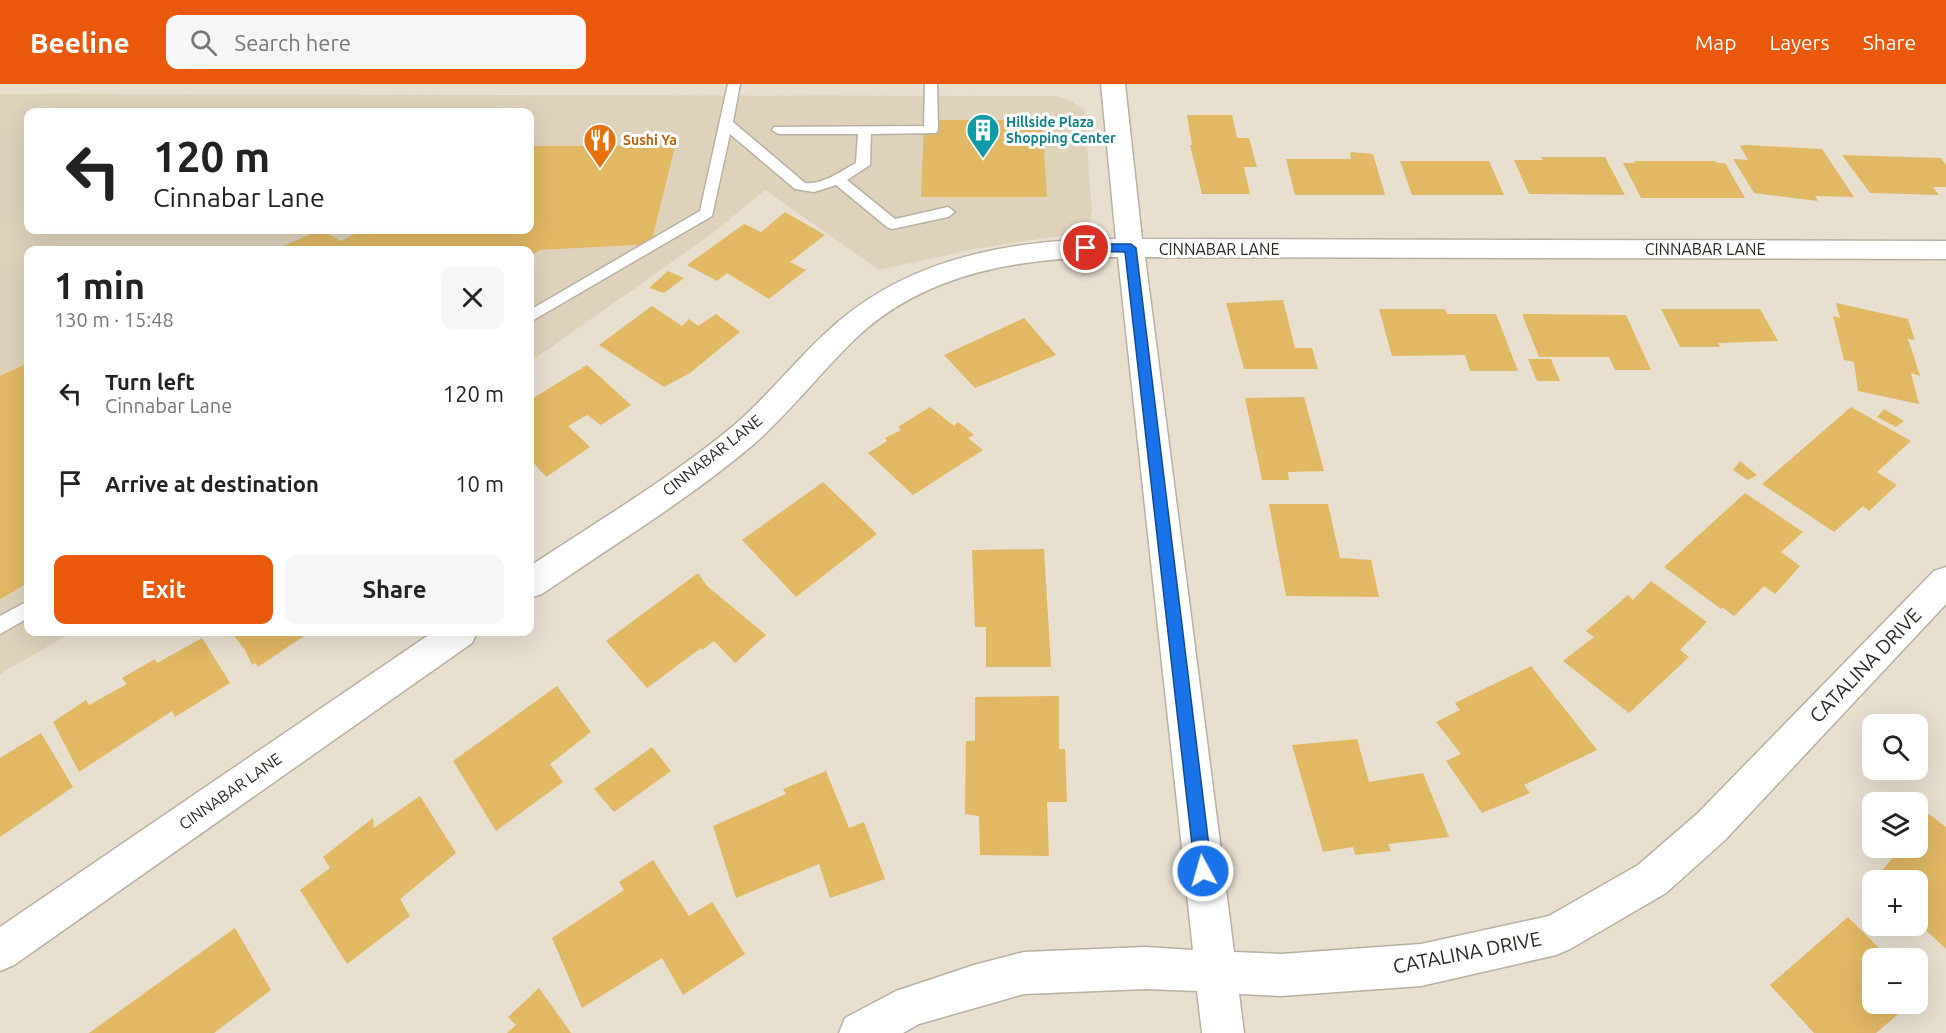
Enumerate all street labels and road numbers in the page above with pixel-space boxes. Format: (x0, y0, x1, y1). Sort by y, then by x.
street label: CINNABAR LANE (1159, 240, 1279, 258)
street label: CINNABAR LANE (1645, 240, 1765, 258)
street label: CINNABAR LANE (659, 411, 765, 499)
street label: CATALINA DRIVE (1804, 603, 1926, 727)
street label: CINNABAR LANE (175, 749, 285, 833)
street label: CATALINA DRIVE (1391, 926, 1543, 978)

